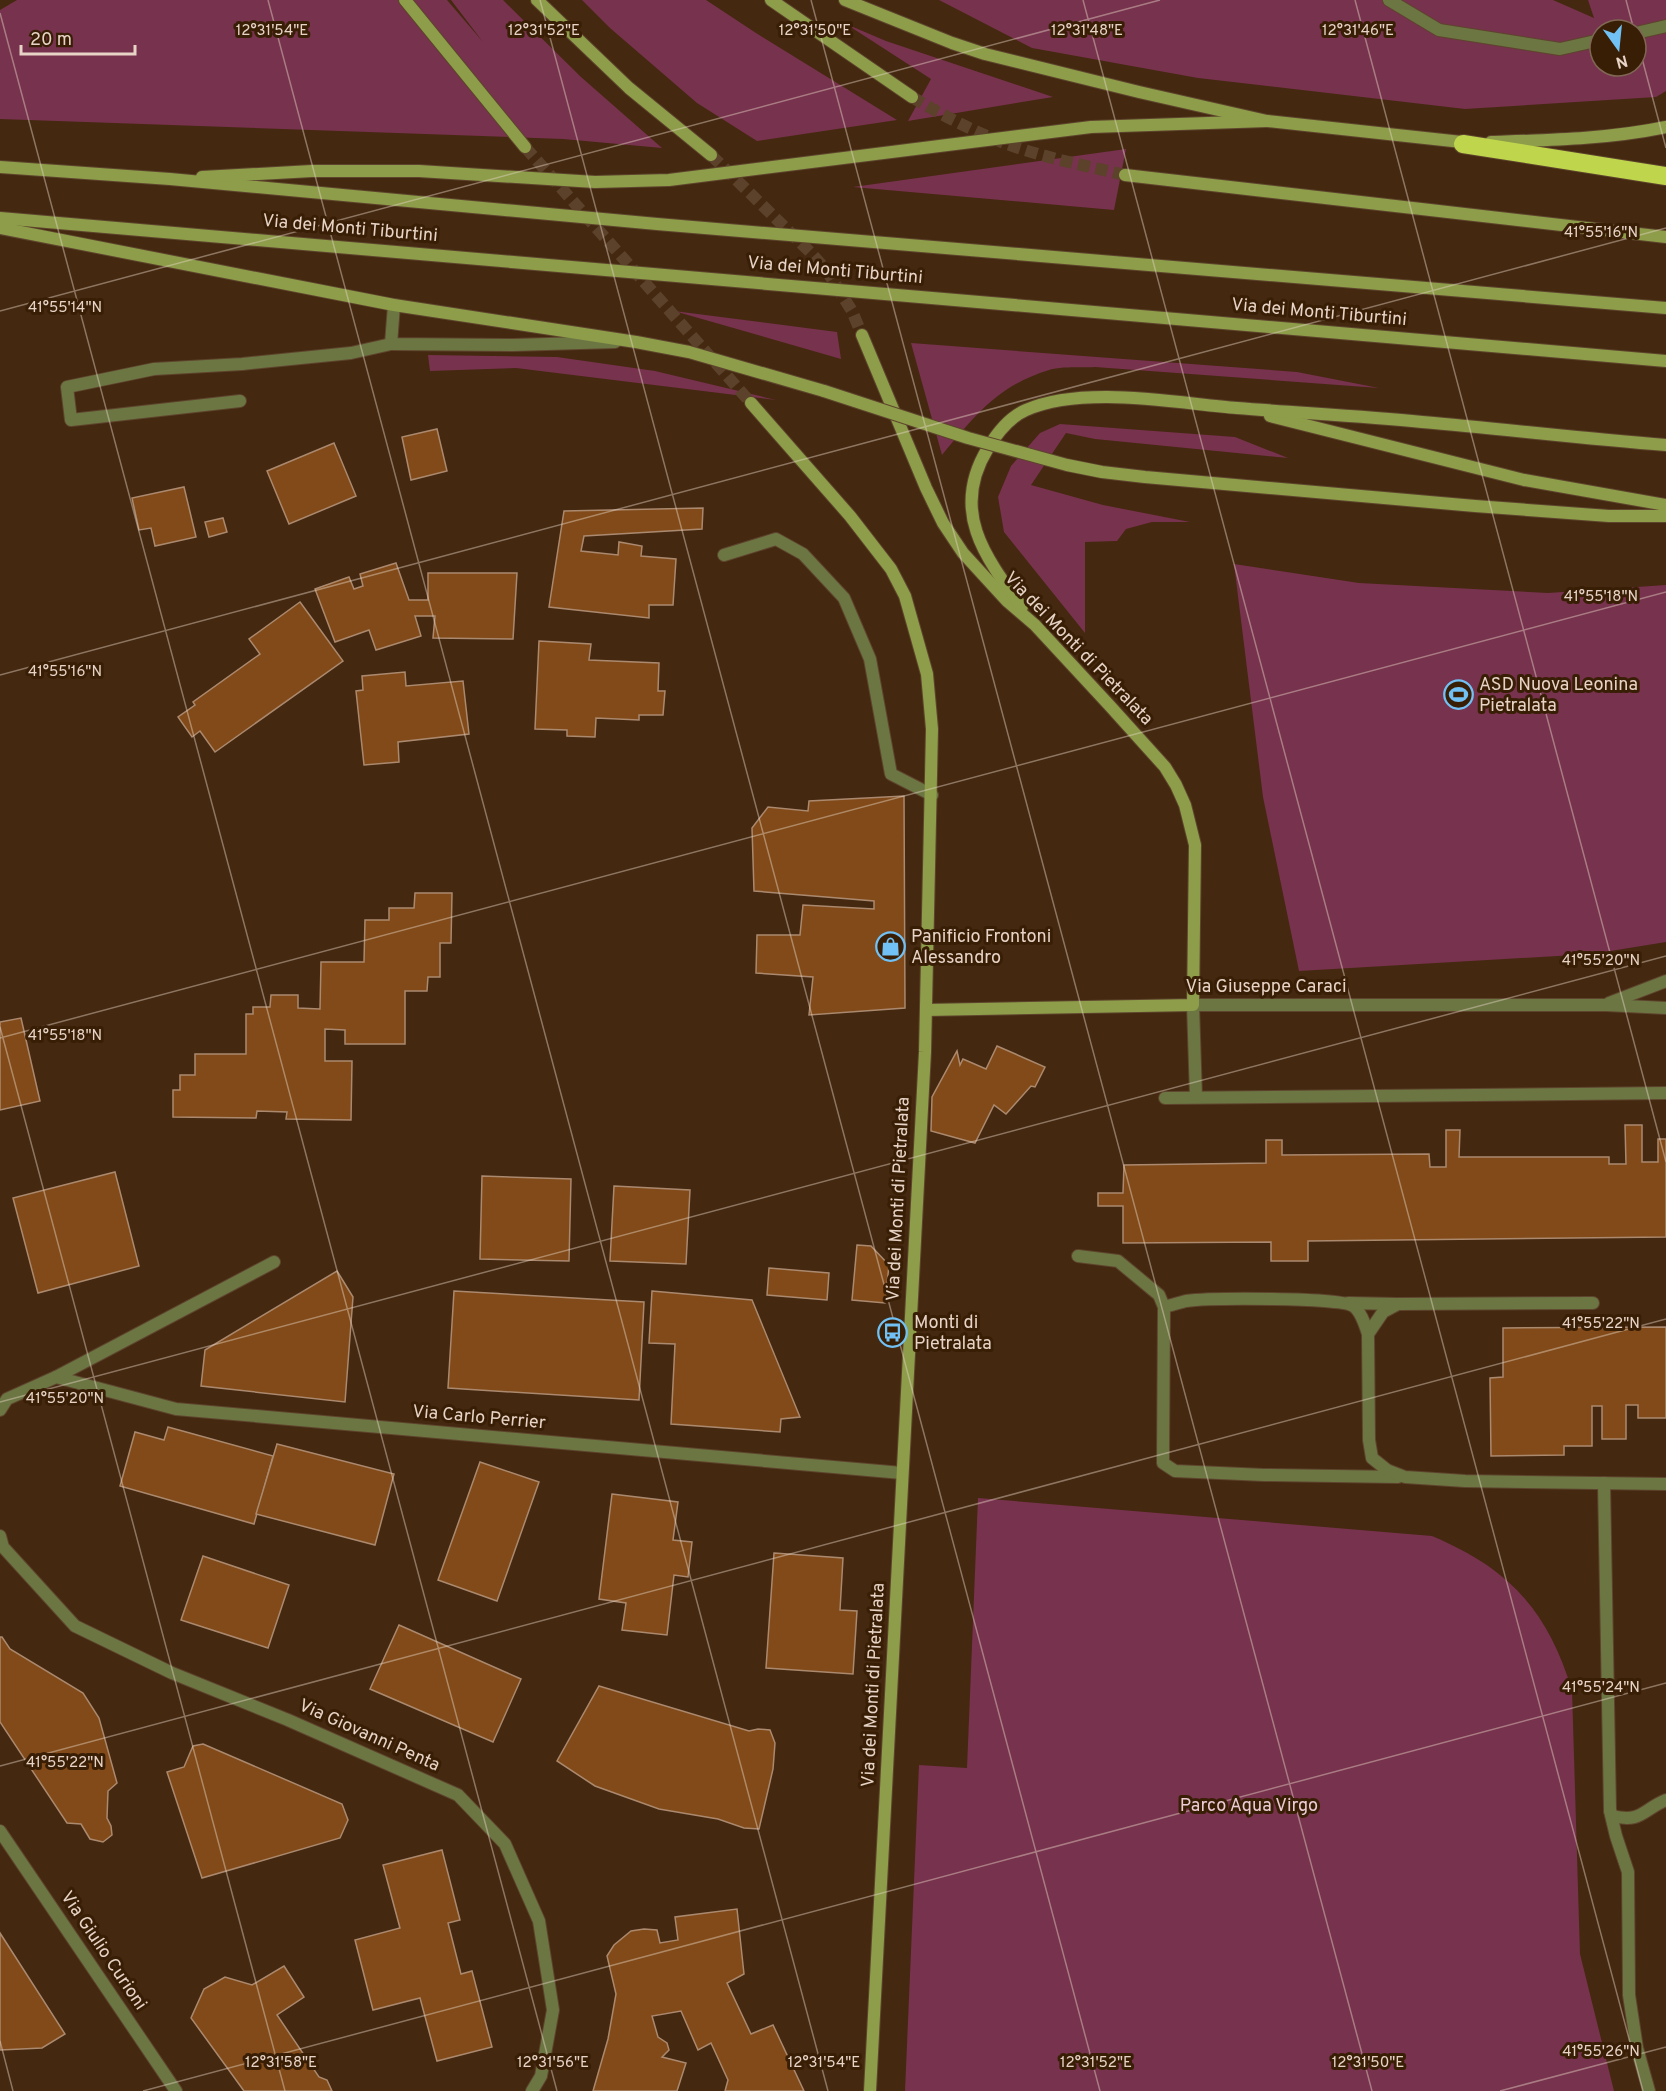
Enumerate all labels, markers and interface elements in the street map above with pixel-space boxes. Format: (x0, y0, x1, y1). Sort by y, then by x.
scale bar (21, 18, 135, 56)
north arrow (1588, 18, 1648, 78)
text: 12°31'54"E (236, 22, 308, 41)
text: 12°31'52"E (508, 22, 580, 41)
text: 12°31'50"E (779, 22, 851, 41)
text: 12°31'48"E (1051, 22, 1123, 41)
text: 12°31'46"E (1322, 22, 1394, 41)
text: 20 m (30, 29, 72, 52)
text: N (1613, 49, 1630, 72)
street label: Via dei Monti Tiburtini (261, 210, 439, 248)
text: 41°55'16"N (1564, 224, 1638, 243)
street label: Via dei Monti Tiburtini (746, 252, 924, 290)
street label: Via dei Monti Tiburtini (1230, 294, 1408, 332)
text: 41°55'14"N (28, 299, 102, 318)
street label: Via dei Monti di Pietralata (999, 567, 1157, 731)
text: 41°55'18"N (1564, 588, 1638, 607)
text: 41°55'16"N (28, 663, 102, 682)
place label: ASD Nuova Leonina Pietralata (1479, 674, 1638, 718)
sports icon: ASD Nuova Leonina Pietralata (1442, 679, 1474, 711)
place label: Panificio Frontoni Alessandro (911, 926, 1051, 970)
shop icon: Panificio Frontoni Alessandro (874, 931, 906, 963)
text: 41°55'20"N (1562, 952, 1640, 971)
street label: Via Giuseppe Caraci (1186, 976, 1346, 999)
text: 41°55'18"N (28, 1027, 102, 1046)
street label: Via dei Monti di Pietralata (882, 1096, 916, 1302)
place label: Monti di Pietralata (914, 1312, 992, 1356)
text: 41°55'22"N (1562, 1315, 1640, 1334)
bus stop icon: Monti di Pietralata (877, 1317, 909, 1349)
text: 41°55'20"N (26, 1390, 104, 1409)
street label: Via Carlo Perrier (411, 1401, 547, 1435)
street label: Via dei Monti di Pietralata (857, 1582, 891, 1788)
text: 41°55'24"N (1562, 1679, 1640, 1698)
street label: Via Giovanni Penta (295, 1695, 443, 1777)
text: 41°55'22"N (26, 1754, 104, 1773)
park label: Parco Aqua Virgo (1180, 1795, 1318, 1818)
street label: Via Giulio Curioni (55, 1887, 151, 2015)
text: 41°55'26"N (1562, 2043, 1640, 2062)
text: 12°31'58"E (245, 2054, 317, 2073)
text: 12°31'56"E (517, 2054, 589, 2073)
text: 12°31'54"E (788, 2054, 860, 2073)
text: 12°31'52"E (1060, 2054, 1132, 2073)
text: 12°31'50"E (1332, 2054, 1404, 2073)

